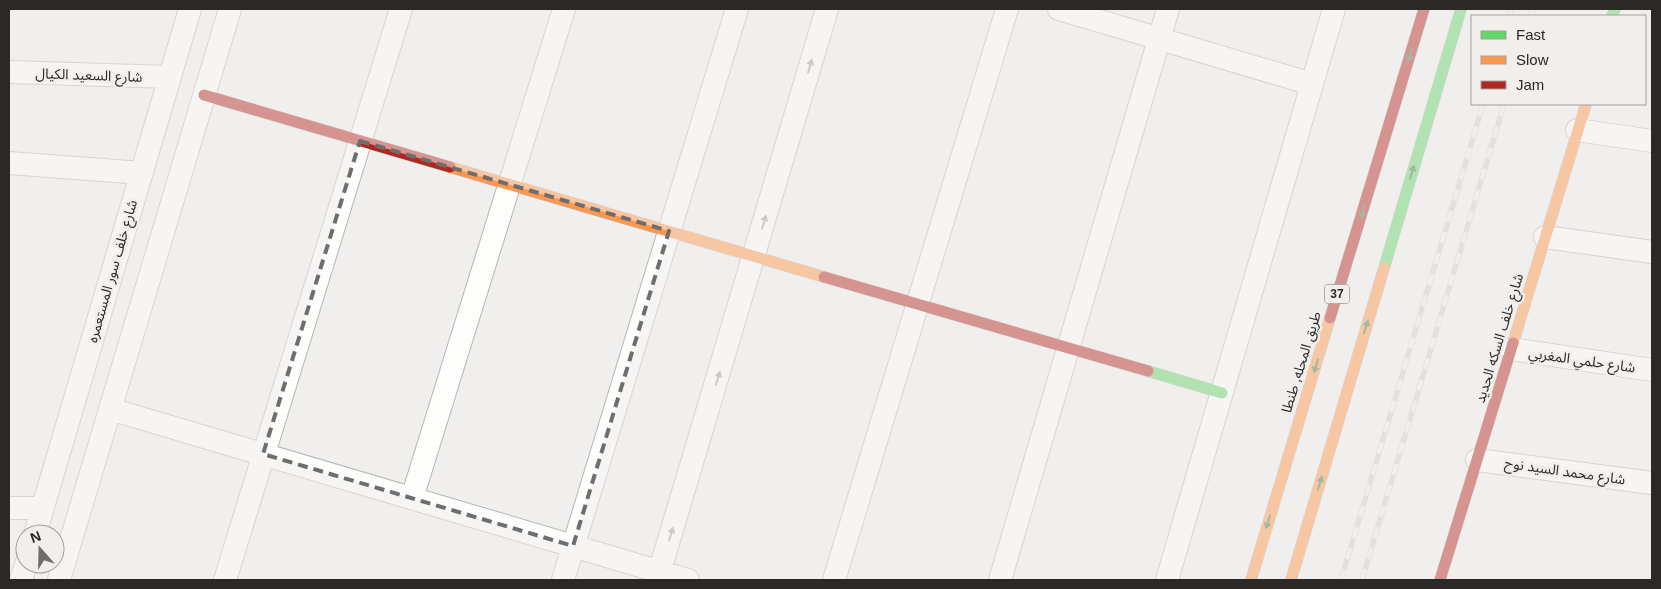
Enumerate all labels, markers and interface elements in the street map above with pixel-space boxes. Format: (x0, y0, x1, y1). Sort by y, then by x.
legend (1471, 15, 1646, 105)
text: Fast (1516, 26, 1546, 43)
one-way arrow (1406, 48, 1414, 63)
text: Slow (1516, 51, 1549, 68)
one-way arrow (806, 59, 814, 74)
street label: شارع السعيد الكيال (35, 65, 143, 88)
text: Jam (1516, 76, 1544, 93)
one-way arrow (1409, 164, 1417, 179)
street label: شارع خلف سور المستعمره (84, 198, 143, 345)
one-way arrow (1358, 203, 1366, 218)
one-way arrow (760, 214, 768, 229)
street label: شارع خلف السكه الحديد (1472, 271, 1529, 406)
road number: 37 (1324, 284, 1350, 304)
street label: طريق المحله, طنطا (1278, 309, 1326, 415)
one-way arrow (1363, 320, 1371, 335)
street label: شارع حلمي المغربي (1527, 345, 1636, 379)
one-way arrow (1311, 359, 1319, 374)
one-way arrow (714, 370, 722, 385)
street label: شارع محمد السيد نوح (1503, 455, 1626, 490)
one-way arrow (1317, 476, 1325, 491)
one-way arrow (1264, 514, 1272, 529)
north arrow (15, 524, 65, 574)
one-way arrow (668, 526, 676, 541)
text: N (28, 528, 43, 546)

